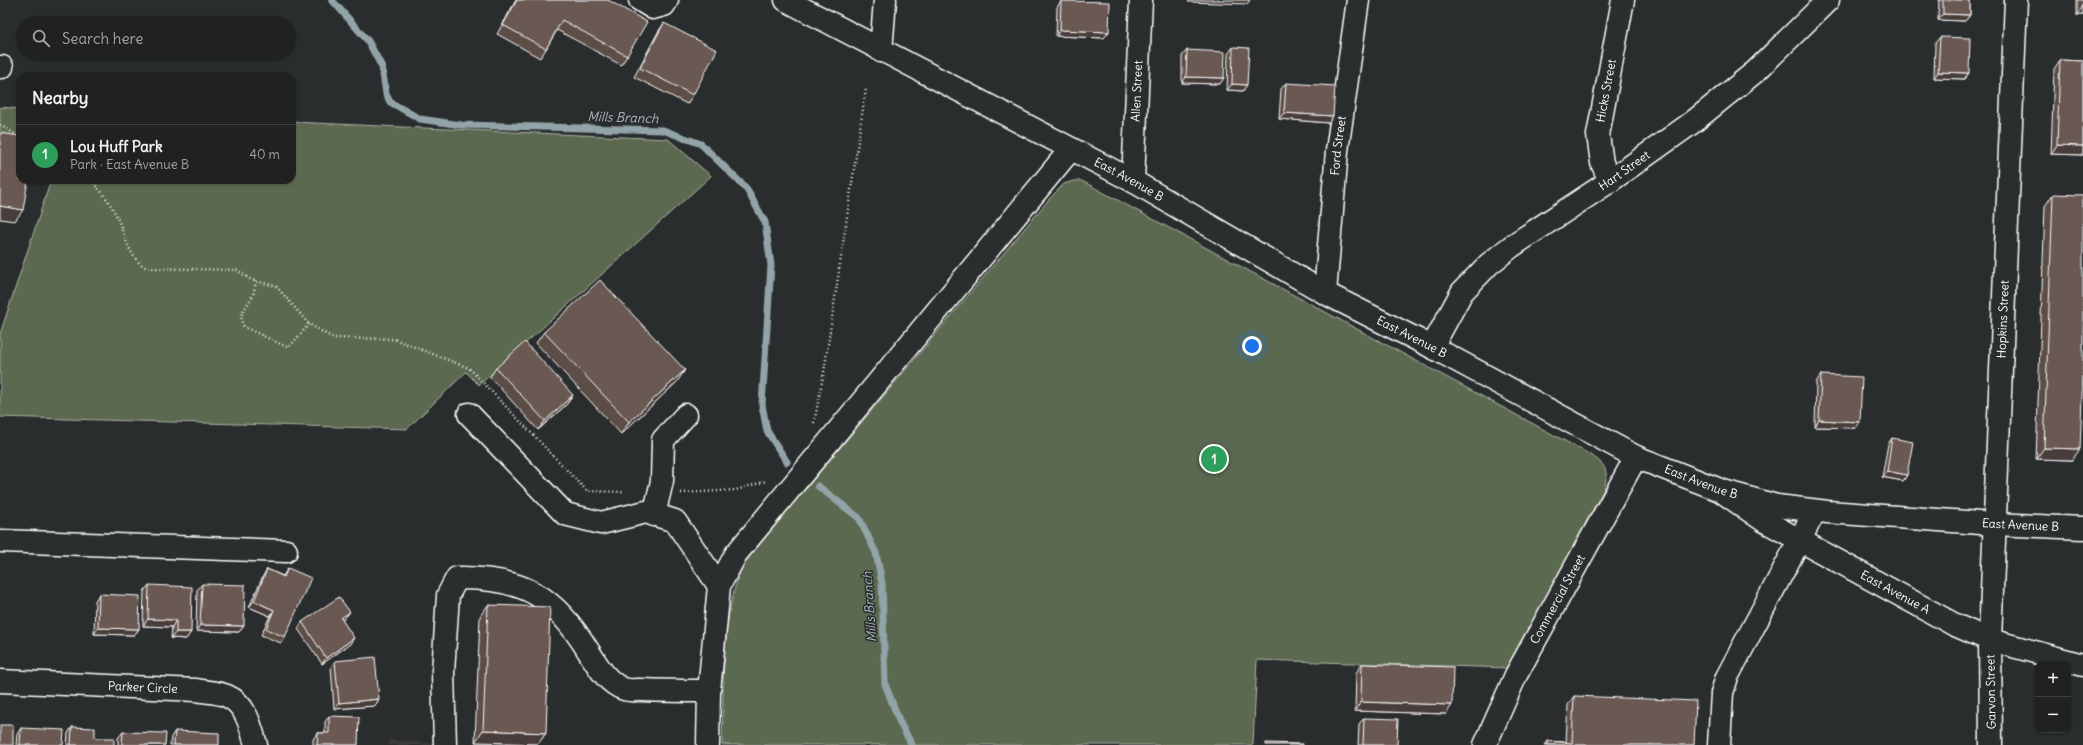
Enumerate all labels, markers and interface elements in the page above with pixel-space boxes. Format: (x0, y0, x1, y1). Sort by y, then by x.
search box (16, 16, 296, 60)
icon: search (30, 27, 52, 49)
text: Search here (62, 29, 143, 48)
street label: Hicks Street (1593, 58, 1619, 123)
street label: Allen Street (1128, 60, 1145, 122)
text: Nearby (32, 87, 88, 109)
water label: Mills Branch (587, 108, 659, 127)
street label: Ford Street (1327, 115, 1349, 176)
text: Lou Huff Park (70, 137, 163, 156)
text: 1 (42, 146, 48, 163)
text: 40 m (249, 146, 280, 163)
street label: Hart Street (1596, 147, 1653, 193)
street label: East Avenue B (1092, 154, 1167, 204)
text: Park · East Avenue B (70, 156, 189, 173)
street label: Hopkins Street (1993, 280, 2012, 359)
street label: East Avenue B (1374, 312, 1450, 361)
your location (1242, 336, 1262, 356)
pin: 1 (1201, 444, 1227, 474)
street label: East Avenue B (1662, 461, 1740, 502)
street label: East Avenue B (1981, 515, 2059, 534)
street label: Commercial Street (1527, 552, 1588, 647)
street label: East Avenue A (1858, 567, 1933, 617)
water label: Mills Branch (859, 570, 880, 643)
street label: Garvon Street (1982, 654, 1999, 730)
map controls (2035, 661, 2071, 733)
button: + (2035, 661, 2071, 697)
street label: Parker Circle (108, 678, 178, 696)
button: − (2035, 697, 2071, 733)

